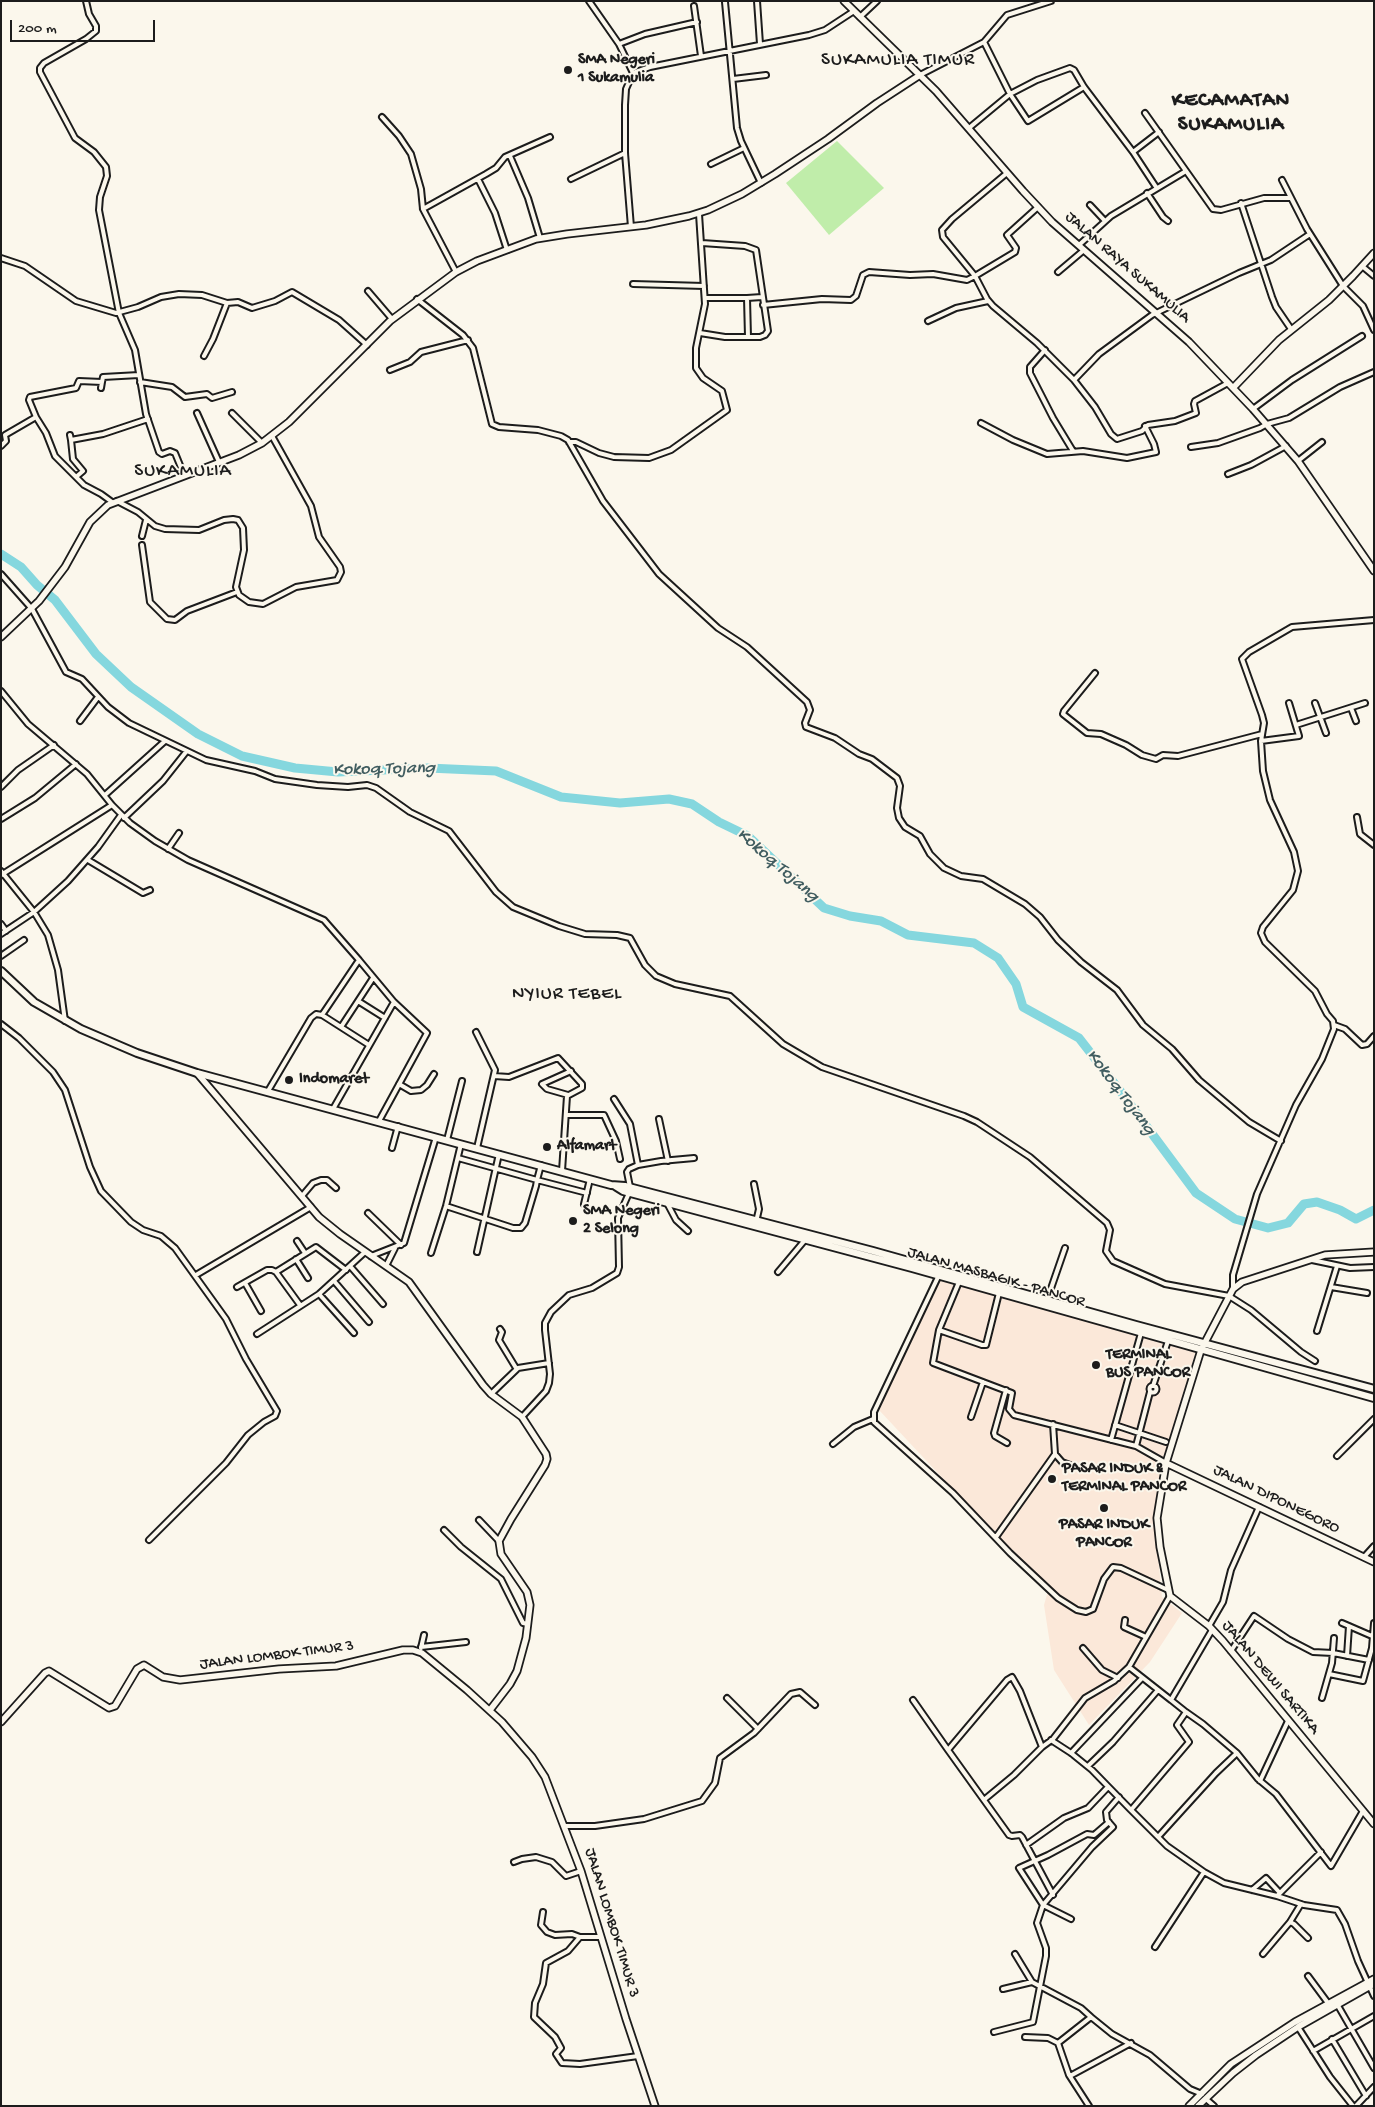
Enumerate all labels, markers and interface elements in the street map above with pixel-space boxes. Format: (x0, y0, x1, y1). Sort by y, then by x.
scale bar (12, 10, 158, 42)
text: 200 m (18, 20, 57, 38)
district label: SUKAMULIA TIMUR (819, 50, 977, 72)
place label: SMA Negeri 1 Sukamulia (578, 51, 655, 89)
marker: SMA Negeri 1 Sukamulia (562, 64, 574, 76)
district label: KECAMATAN SUKAMULIA (1171, 89, 1291, 139)
street label: JALAN RAYA SUKAMULIA (1060, 208, 1194, 328)
district label: SUKAMULIA (133, 461, 233, 483)
water label: Kokoq Tojang (333, 758, 435, 782)
water label: Kokoq Tojang (731, 824, 823, 908)
district label: NYIUR TEBEL (511, 984, 623, 1006)
water label: Kokoq Tojang (1081, 1046, 1159, 1140)
place label: Indomaret (299, 1070, 369, 1090)
marker: Indomaret (283, 1074, 295, 1086)
place label: Alfamart (557, 1137, 616, 1157)
marker: Alfamart (541, 1141, 553, 1153)
place label: SMA Negeri 2 Selong (583, 1202, 660, 1240)
marker: SMA Negeri 2 Selong (567, 1215, 579, 1227)
street label: JALAN MASBAGIK - PANCOR (905, 1243, 1087, 1313)
place label: TERMINAL BUS PANCOR (1106, 1346, 1190, 1384)
marker: TERMINAL BUS PANCOR (1090, 1359, 1102, 1371)
place label: PASAR INDUK & TERMINAL PANCOR (1062, 1460, 1186, 1498)
street label: JALAN DIPONEGORO (1210, 1461, 1342, 1539)
marker: PASAR INDUK & TERMINAL PANCOR (1046, 1473, 1058, 1485)
marker: PASAR INDUK PANCOR (1098, 1502, 1110, 1514)
place label: PASAR INDUK PANCOR (1059, 1516, 1149, 1554)
street label: JALAN DEWI SARTIKA (1217, 1617, 1323, 1739)
street label: JALAN LOMBOK TIMUR 3 (199, 1637, 355, 1675)
street label: JALAN LOMBOK TIMUR 3 (579, 1846, 643, 2000)

